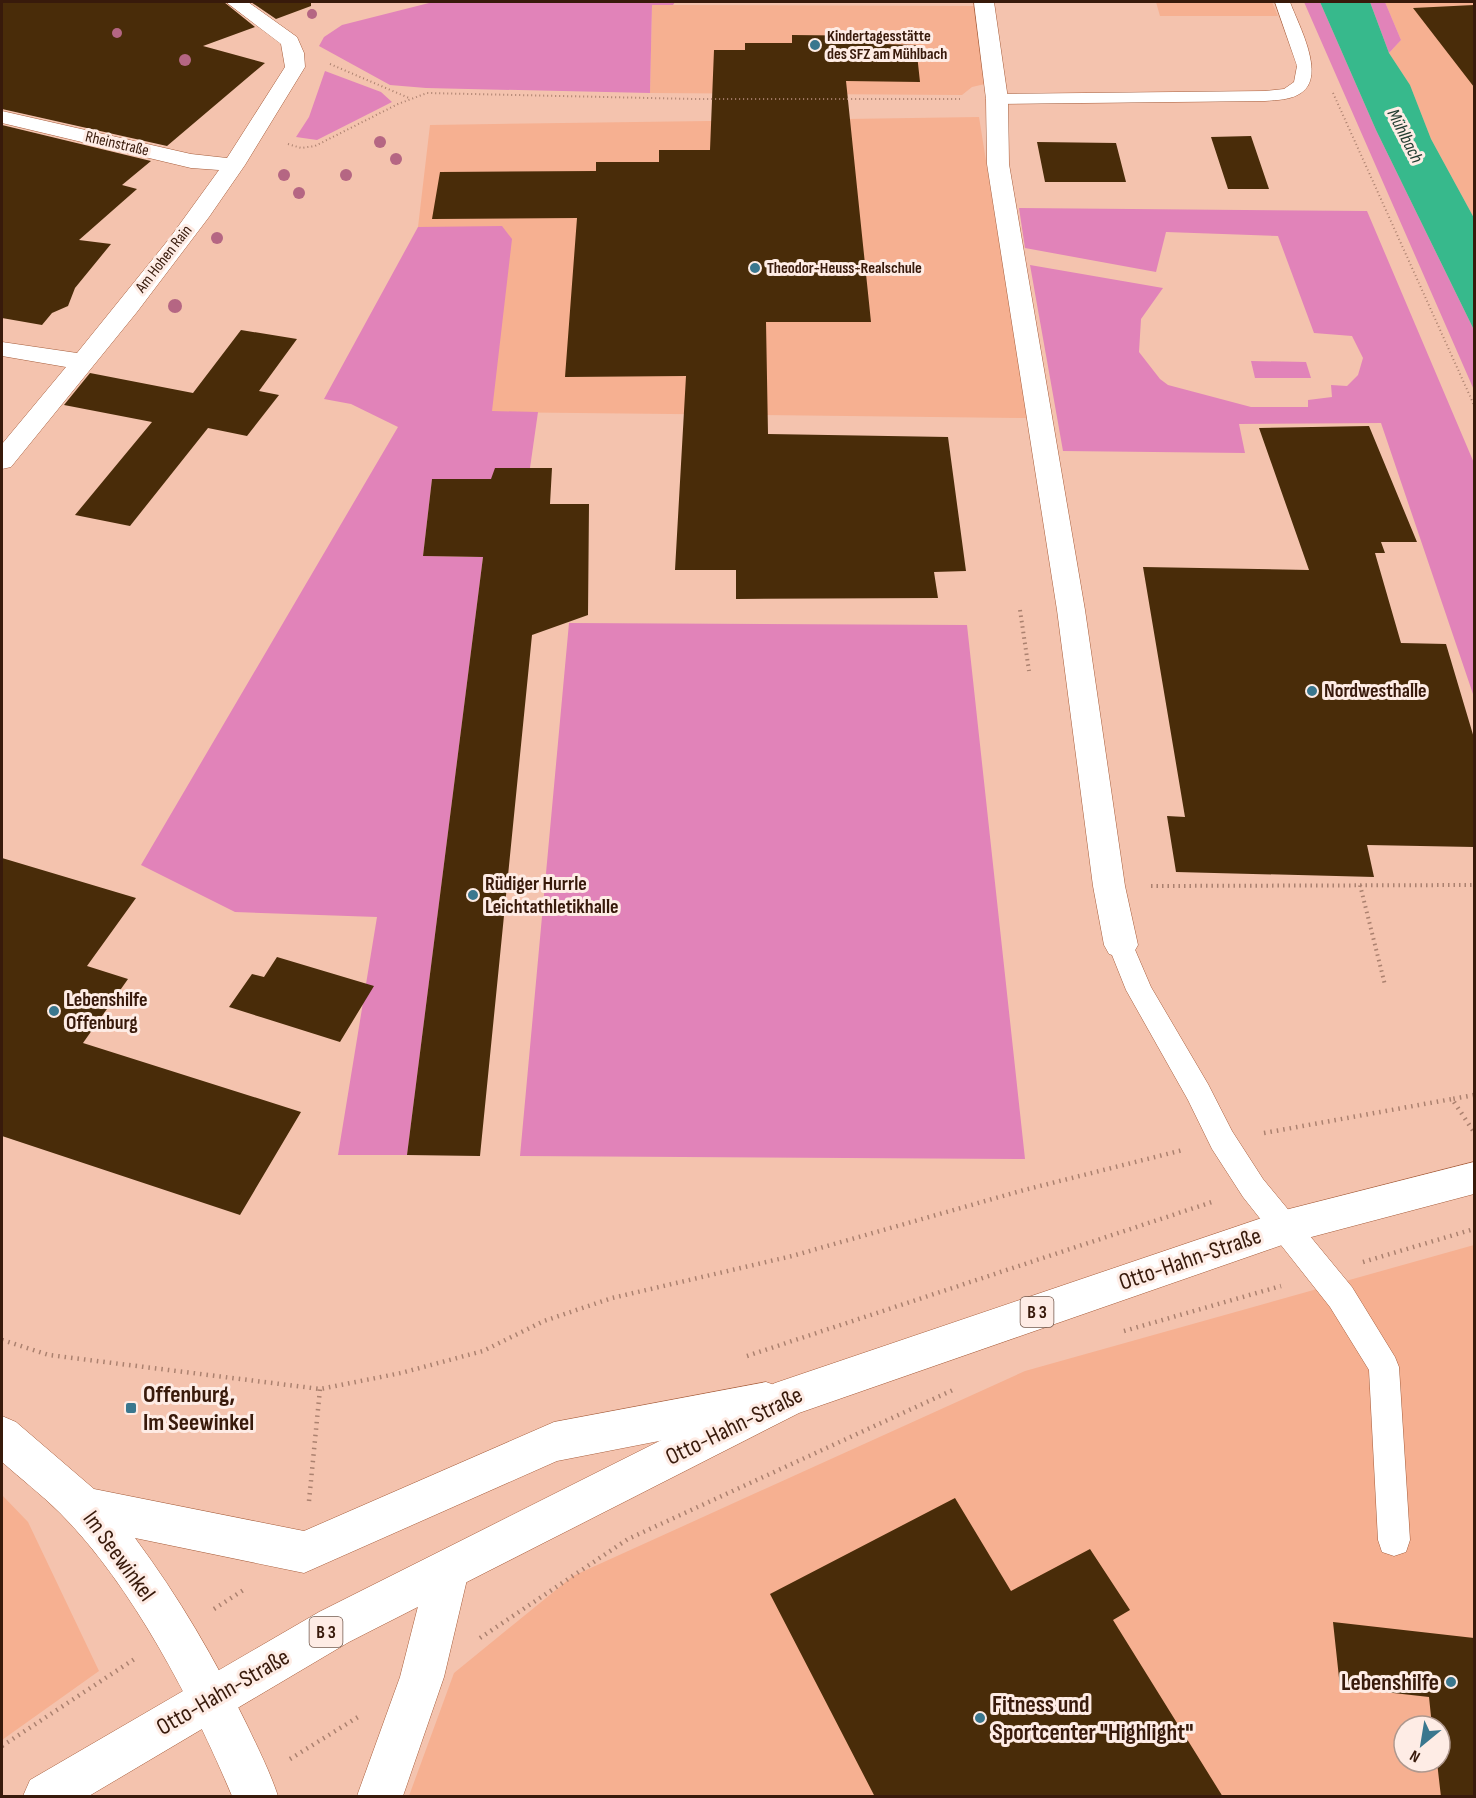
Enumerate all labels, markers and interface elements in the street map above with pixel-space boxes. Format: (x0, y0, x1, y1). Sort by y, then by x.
place label: Kindertagesstätte des SFZ am Mühlbach (827, 27, 947, 64)
marker: Kindertagesstätte des SFZ am Mühlbach (808, 38, 822, 52)
water label: Mühlbach (1383, 105, 1428, 167)
street label: Rheinstraße (83, 127, 151, 161)
street label: Am Hohen Rain (131, 221, 196, 297)
place label: Theodor-Heuss-Realschule (767, 259, 922, 278)
marker: Theodor-Heuss-Realschule (748, 261, 762, 275)
place label: Nordwesthalle (1324, 679, 1427, 703)
marker: Nordwesthalle (1305, 684, 1319, 698)
place label: Rüdiger Hurrle Leichtathletikhalle (485, 872, 618, 919)
marker: Rüdiger Hurrle Leichtathletikhalle (466, 888, 480, 902)
place label: Lebenshilfe Offenburg (66, 988, 148, 1035)
marker: Lebenshilfe Offenburg (47, 1004, 61, 1018)
street label: Otto-Hahn-Straße (1115, 1221, 1265, 1297)
road number: B 3 (1020, 1297, 1054, 1327)
place label: Offenburg, Im Seewinkel (143, 1380, 254, 1437)
street label: Otto-Hahn-Straße (661, 1380, 807, 1472)
marker: Offenburg, Im Seewinkel (124, 1401, 138, 1415)
street label: Im Seewinkel (77, 1505, 161, 1607)
road number: B 3 (310, 1617, 342, 1647)
street label: Otto-Hahn-Straße (151, 1642, 295, 1742)
place label: Lebenshilfe (1341, 1668, 1439, 1697)
marker: Lebenshilfe (1444, 1675, 1458, 1689)
place label: Fitness und Sportcenter "Highlight" (992, 1690, 1194, 1747)
marker: Fitness und Sportcenter "Highlight" (973, 1711, 987, 1725)
north arrow (1392, 1714, 1452, 1774)
text: N (1407, 1745, 1424, 1766)

